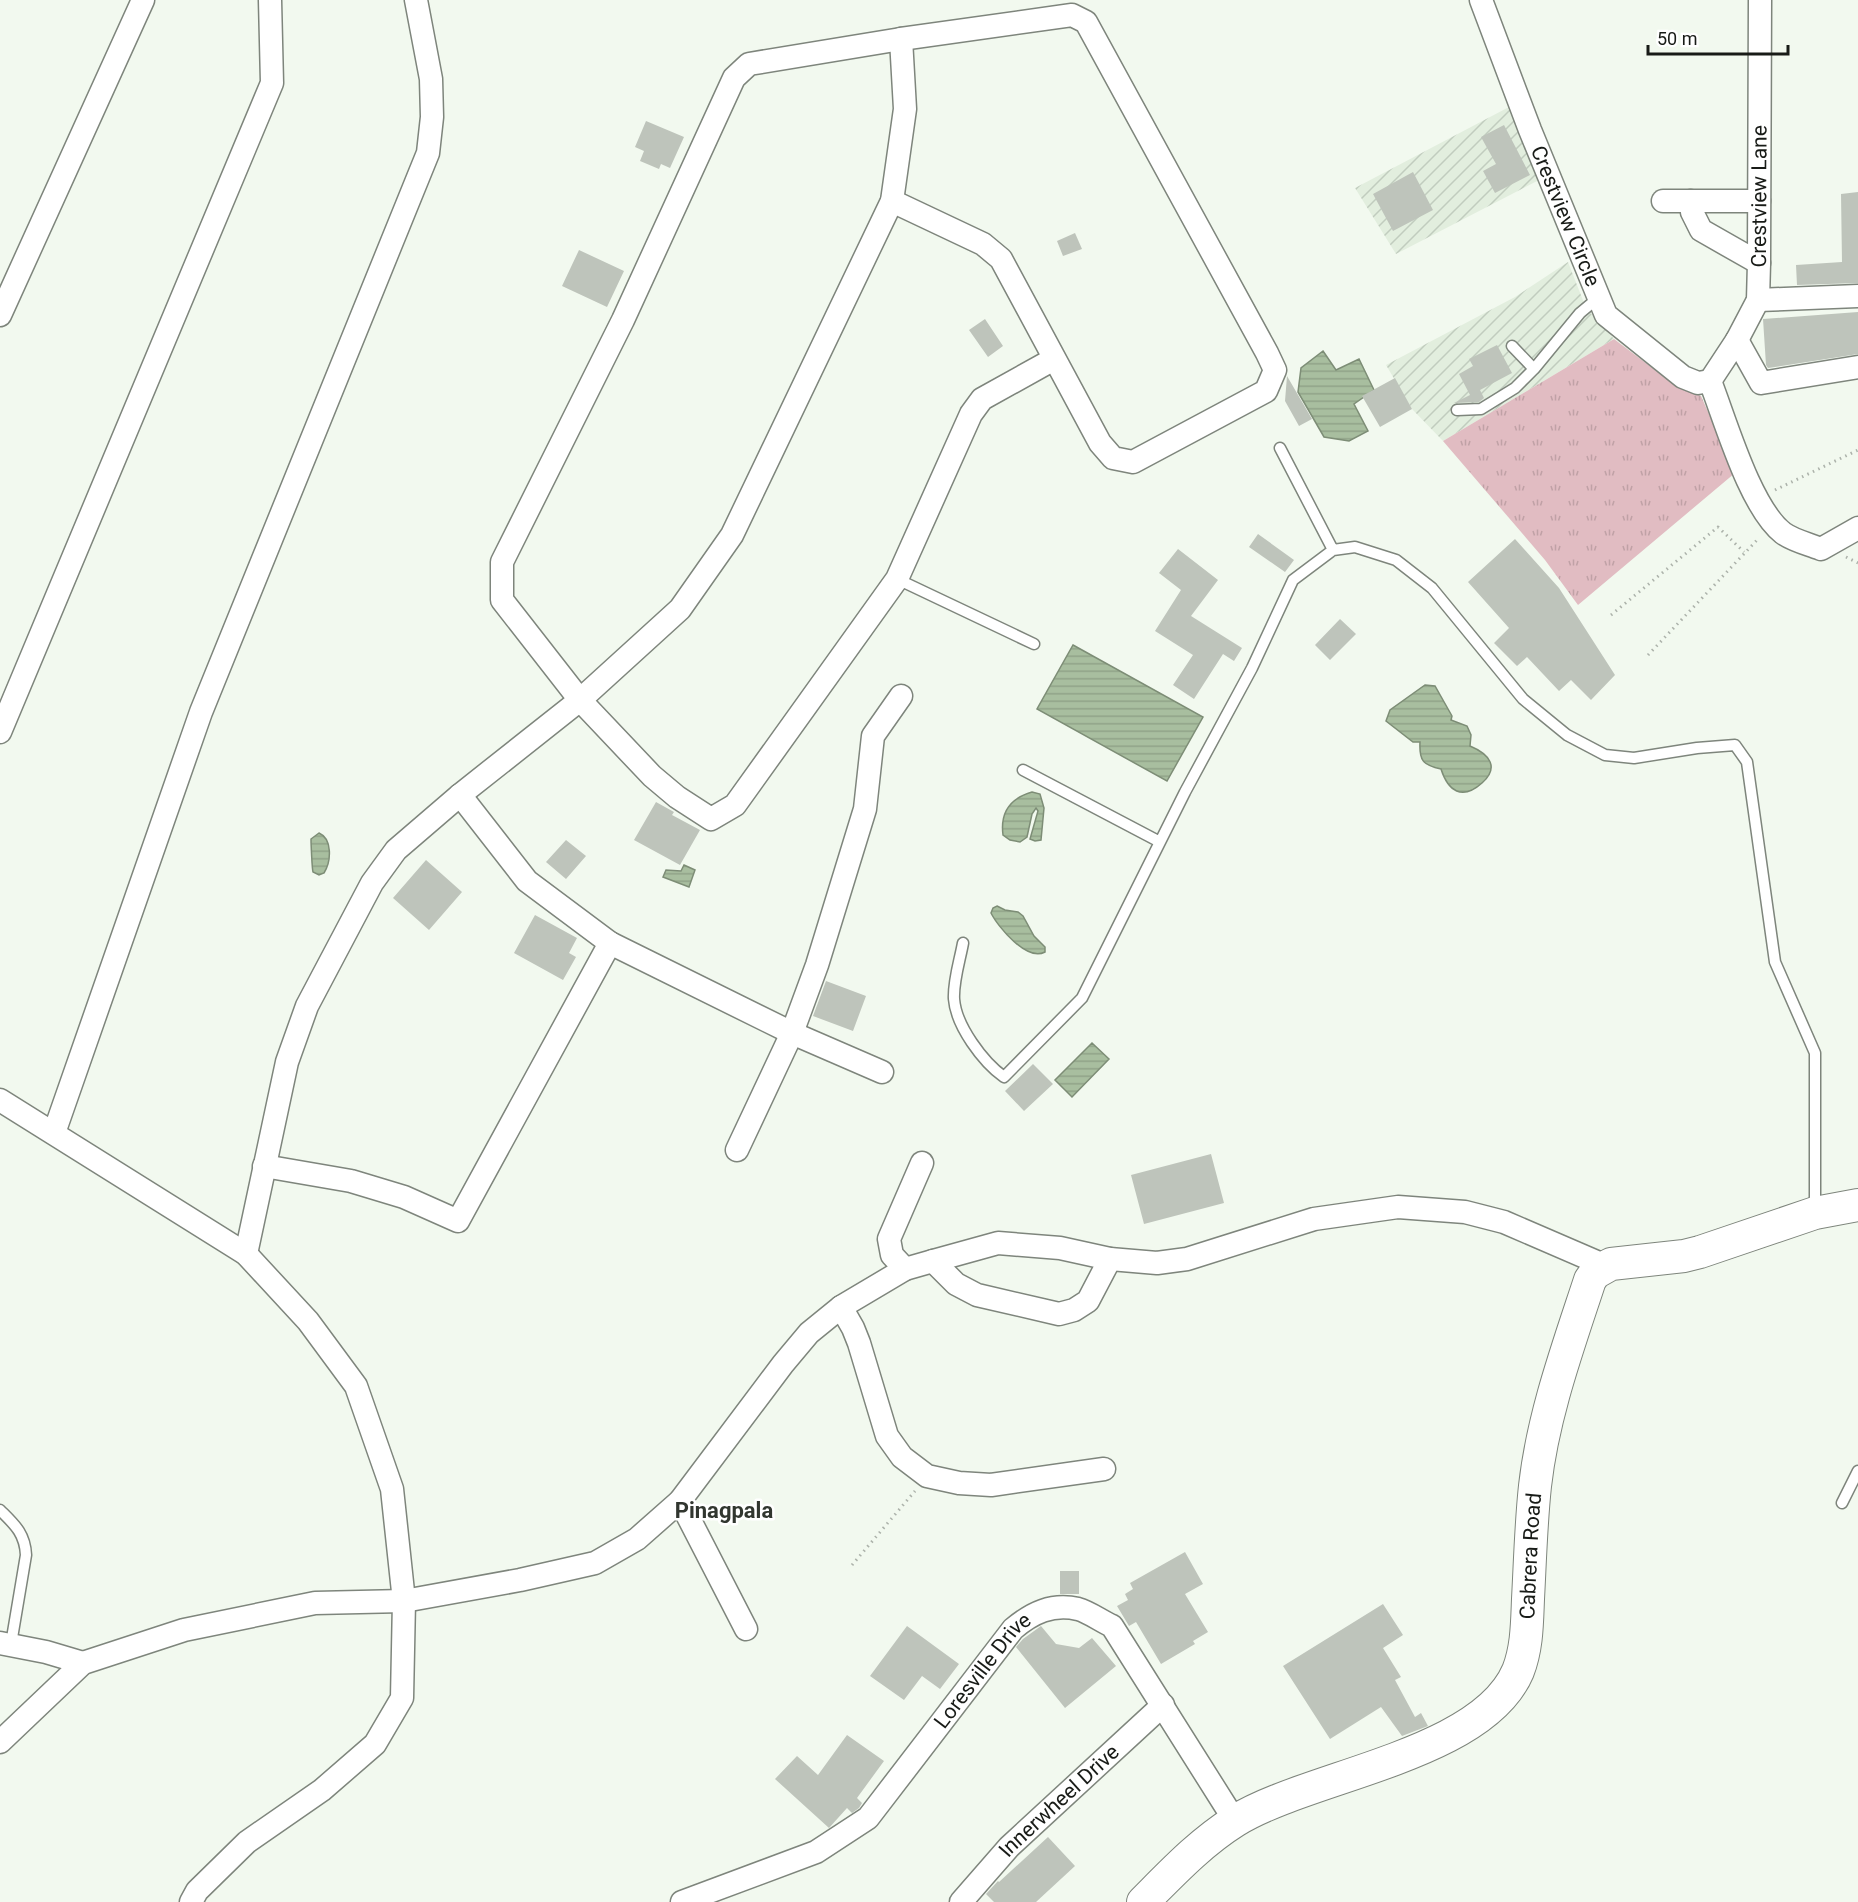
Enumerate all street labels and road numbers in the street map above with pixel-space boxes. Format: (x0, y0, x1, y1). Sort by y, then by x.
street label: Crestview Lane (1747, 125, 1772, 268)
street label: Crestview Circle (1526, 142, 1605, 290)
street label: Cabrera Road (1515, 1492, 1546, 1620)
street label: Loresville Drive (929, 1608, 1035, 1733)
street label: Innerwheel Drive (994, 1740, 1124, 1862)

